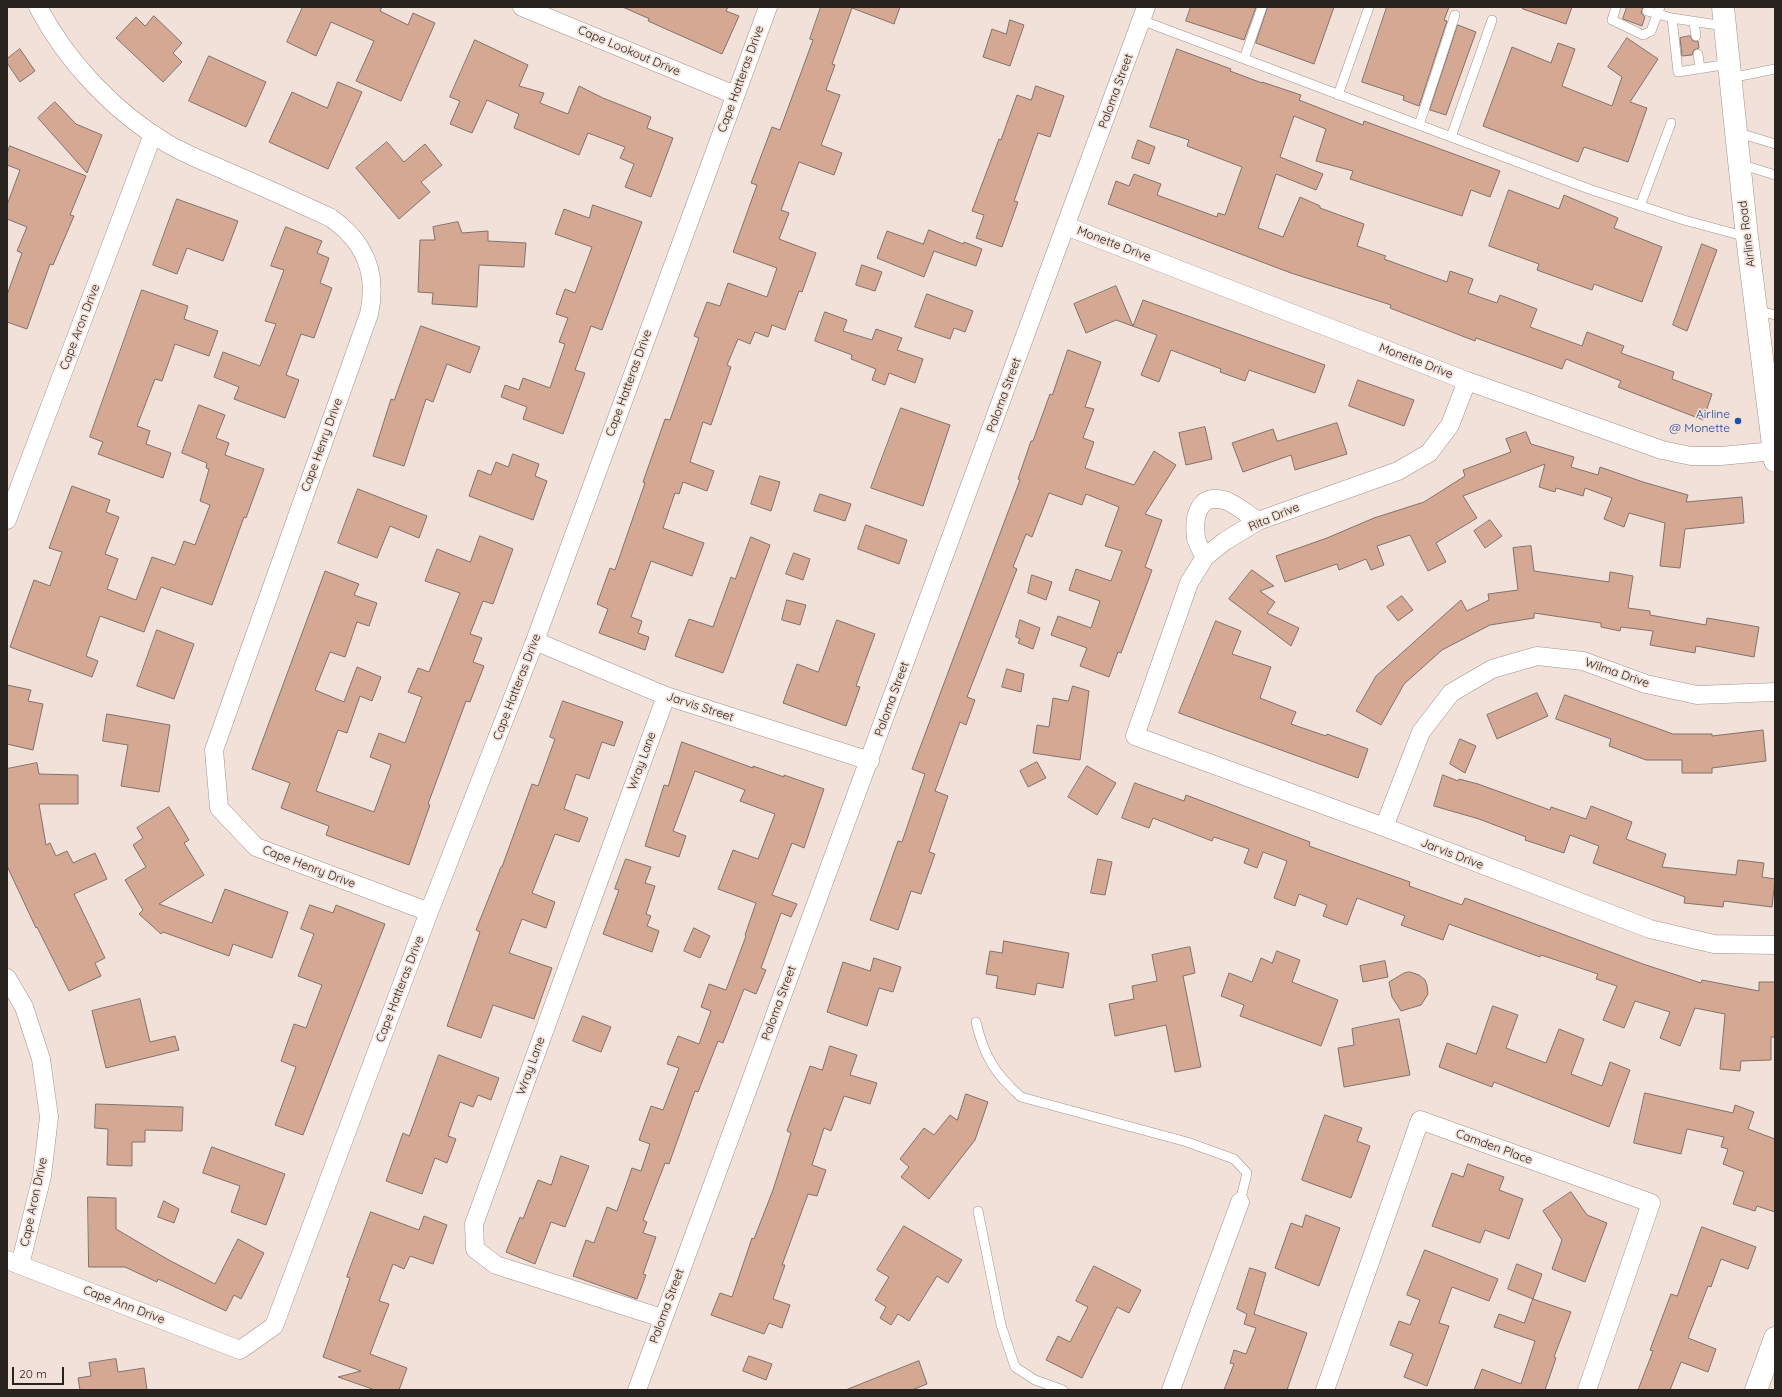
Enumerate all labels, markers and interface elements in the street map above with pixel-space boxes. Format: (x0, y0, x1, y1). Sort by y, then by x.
street label: Cape Lookout Drive (576, 23, 682, 79)
street label: Cape Hatteras Drive (715, 24, 767, 134)
street label: Paloma Street (1096, 52, 1136, 130)
street label: Airline Road (1736, 200, 1758, 268)
street label: Monette Drive (1075, 223, 1153, 265)
street label: Cape Aron Drive (57, 282, 103, 372)
street label: Cape Hatteras Drive (603, 328, 655, 438)
street label: Monette Drive (1377, 340, 1455, 382)
street label: Paloma Street (984, 356, 1024, 434)
street label: Cape Henry Drive (298, 396, 346, 494)
place label: Airline @ Monette (1669, 407, 1730, 435)
marker: Airline @ Monette (1733, 416, 1743, 426)
street label: Rita Drive (1246, 500, 1302, 534)
street label: Cape Hatteras Drive (490, 632, 544, 742)
street label: Wilma Drive (1583, 655, 1651, 691)
street label: Paloma Street (872, 660, 912, 738)
street label: Jarvis Street (665, 689, 735, 725)
street label: Wray Lane (625, 730, 659, 792)
street label: Jarvis Drive (1419, 835, 1485, 873)
street label: Cape Henry Drive (260, 843, 358, 891)
street label: Cape Hatteras Drive (373, 934, 427, 1044)
street label: Paloma Street (759, 964, 799, 1042)
street label: Wray Lane (514, 1035, 548, 1097)
street label: Camden Place (1454, 1126, 1534, 1168)
street label: Cape Aron Drive (18, 1156, 50, 1248)
street label: Paloma Street (647, 1267, 687, 1345)
street label: Cape Ann Drive (81, 1283, 167, 1327)
scale bar (14, 1359, 66, 1385)
text: 20 m (19, 1366, 47, 1381)

